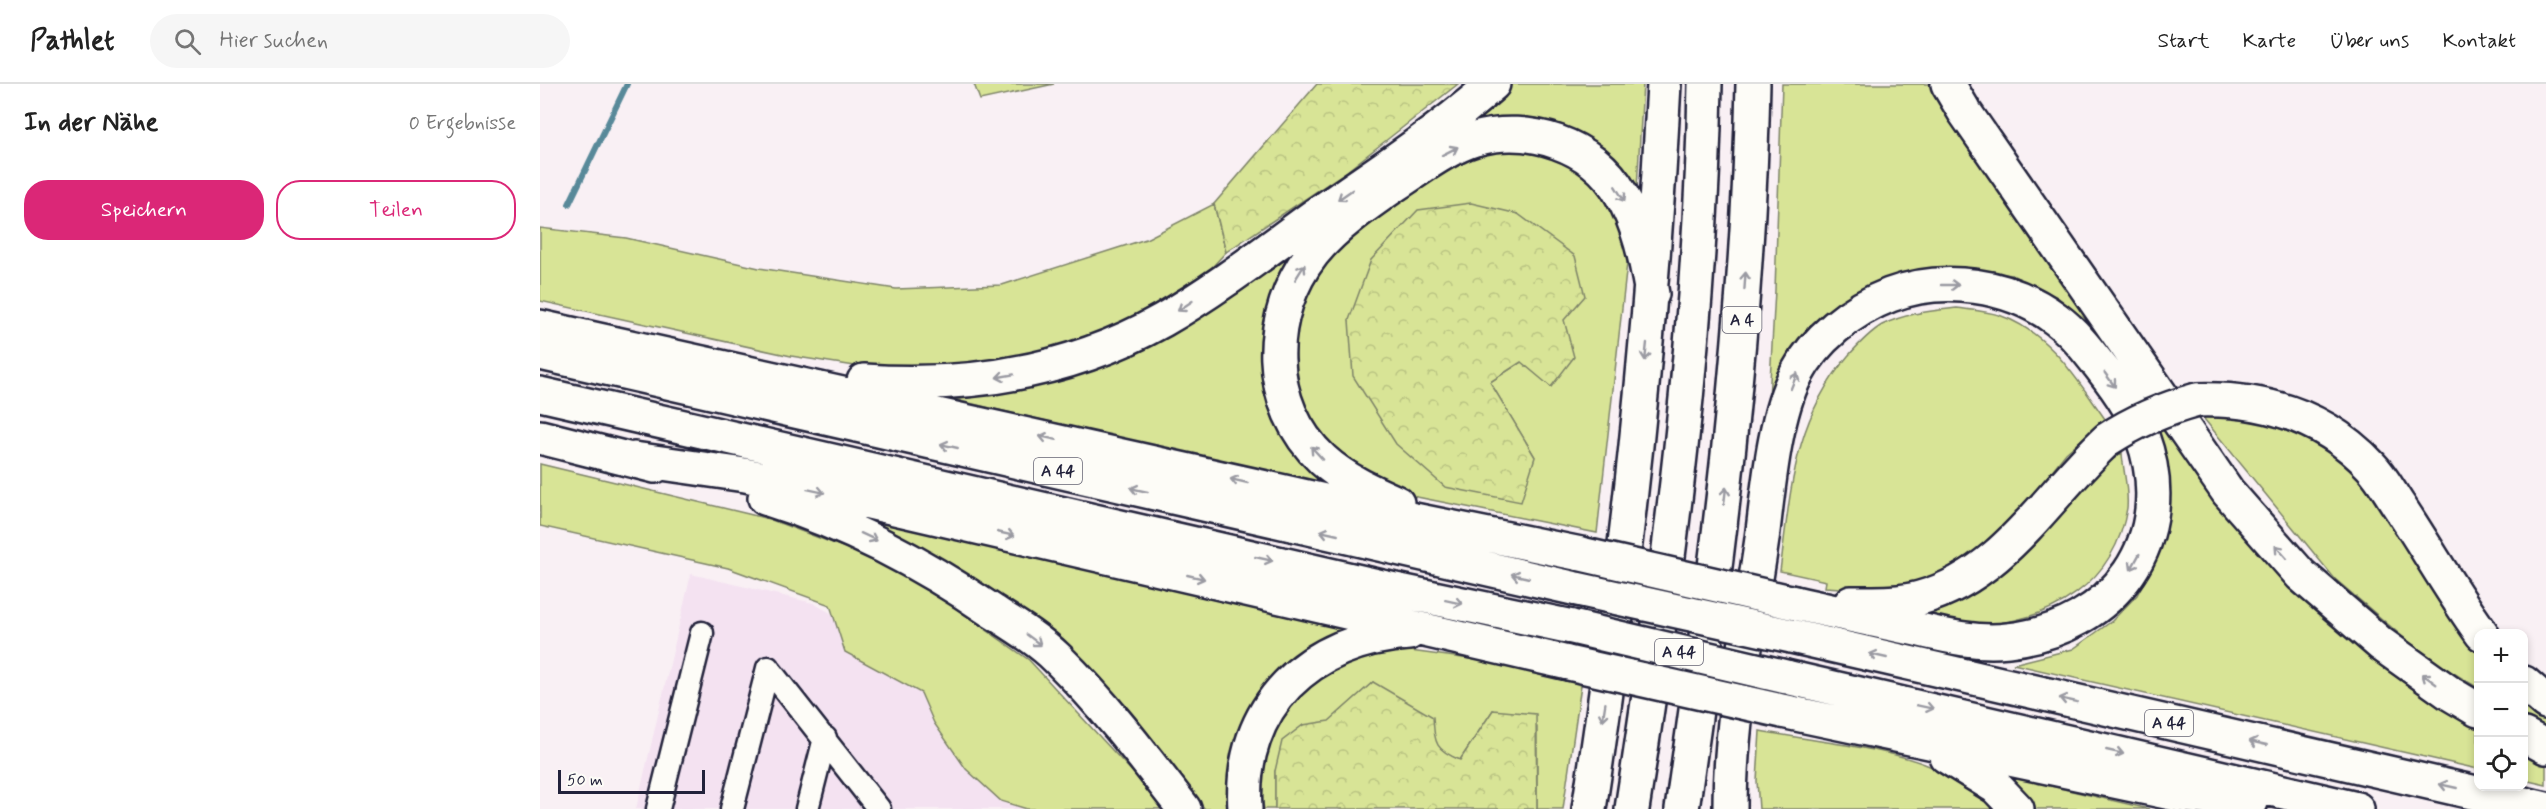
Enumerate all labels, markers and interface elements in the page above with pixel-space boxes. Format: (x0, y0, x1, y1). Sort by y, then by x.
search box (150, 14, 570, 68)
text: Pathlet (30, 23, 114, 60)
icon: search (171, 25, 204, 58)
text: Hier suchen (219, 27, 328, 55)
text: Start (2158, 27, 2210, 55)
text: Karte (2243, 27, 2296, 55)
text: Über uns (2329, 27, 2409, 55)
text: Kontakt (2442, 27, 2516, 55)
text: In der Nähe (24, 106, 158, 140)
text: 0 Ergebnisse (409, 110, 516, 137)
one-way arrow (1440, 144, 1458, 156)
button: Speichern (24, 180, 264, 240)
button: Teilen (276, 180, 516, 240)
one-way arrow (1615, 185, 1627, 202)
one-way arrow (1338, 189, 1354, 201)
one-way arrow (1294, 265, 1306, 281)
one-way arrow (1739, 271, 1750, 291)
one-way arrow (1940, 279, 1960, 291)
one-way arrow (1176, 299, 1193, 312)
road number: A 4 (1722, 307, 1762, 333)
one-way arrow (1640, 341, 1651, 361)
one-way arrow (995, 370, 1015, 381)
one-way arrow (2104, 371, 2116, 388)
one-way arrow (1789, 373, 1800, 391)
one-way arrow (1039, 432, 1059, 443)
one-way arrow (940, 440, 959, 452)
one-way arrow (1310, 445, 1324, 460)
road number: A 44 (1034, 458, 1082, 484)
one-way arrow (1229, 474, 1248, 486)
one-way arrow (1130, 483, 1149, 495)
one-way arrow (806, 485, 825, 497)
one-way arrow (1720, 487, 1731, 506)
one-way arrow (1320, 526, 1339, 538)
one-way arrow (996, 528, 1015, 540)
one-way arrow (859, 532, 877, 544)
one-way arrow (2274, 545, 2288, 560)
one-way arrow (1254, 553, 1273, 565)
one-way arrow (2129, 553, 2141, 570)
one-way arrow (1510, 570, 1530, 581)
one-way arrow (1186, 572, 1206, 583)
one-way arrow (1444, 597, 1463, 609)
map controls (2474, 629, 2528, 791)
button: + (2474, 629, 2528, 683)
one-way arrow (1026, 634, 1042, 647)
road number: A 44 (1655, 639, 1703, 665)
one-way arrow (1868, 650, 1887, 662)
one-way arrow (2421, 673, 2437, 685)
button: − (2474, 683, 2528, 737)
one-way arrow (2059, 693, 2078, 705)
one-way arrow (1598, 702, 1609, 722)
one-way arrow (1916, 702, 1935, 714)
road number: A 44 (2145, 710, 2193, 736)
one-way arrow (2249, 737, 2268, 748)
button: locate (2474, 737, 2528, 791)
one-way arrow (2105, 746, 2124, 758)
scale bar (558, 767, 705, 794)
text: 50 m (567, 770, 603, 791)
one-way arrow (2439, 780, 2458, 792)

